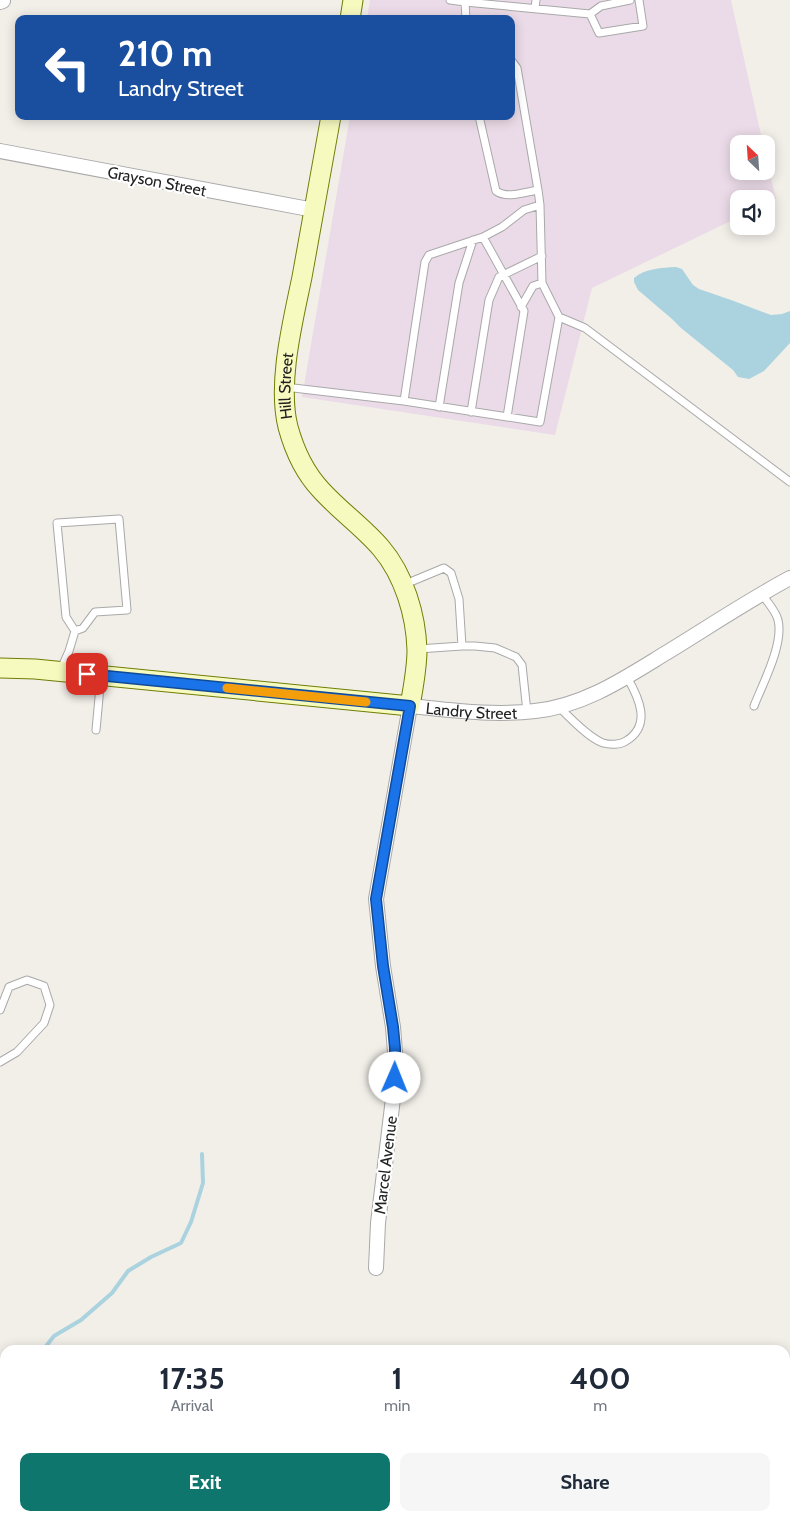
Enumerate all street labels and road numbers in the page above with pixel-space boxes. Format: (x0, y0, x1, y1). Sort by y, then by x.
street label: Grayson Street (106, 163, 208, 200)
street label: Hill Street (275, 351, 297, 421)
street label: Landry Street (425, 699, 518, 723)
street label: Marcel Avenue (370, 1115, 401, 1215)

